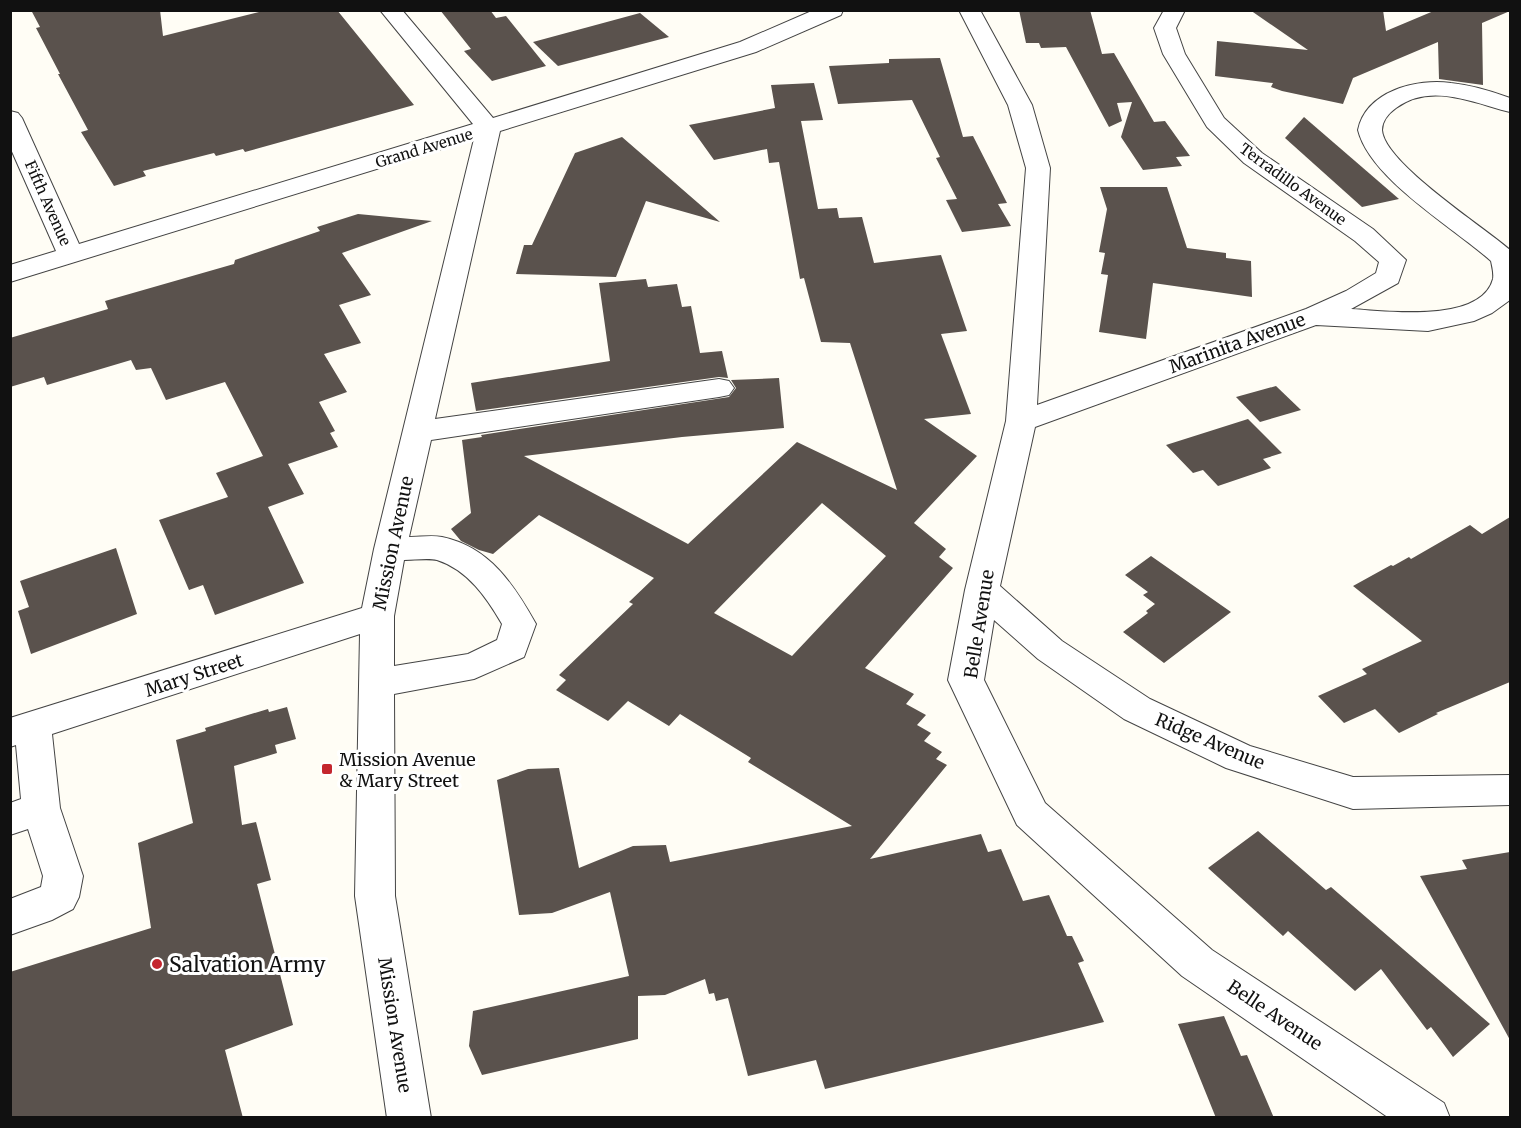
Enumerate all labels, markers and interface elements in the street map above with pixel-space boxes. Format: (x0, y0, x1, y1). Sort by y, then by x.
street label: Grand Avenue (373, 124, 475, 172)
street label: Terradillo Avenue (1236, 139, 1350, 229)
street label: Fifth Avenue (21, 157, 75, 249)
street label: Marinita Avenue (1166, 308, 1308, 378)
street label: Mission Avenue (368, 474, 418, 612)
street label: Belle Avenue (959, 568, 999, 680)
street label: Mary Street (142, 648, 246, 702)
street label: Ridge Avenue (1152, 708, 1268, 774)
place label: Mission Avenue & Mary Street (339, 748, 476, 792)
marker: Mission Avenue & Mary Street (320, 762, 334, 776)
place label: Salvation Army (169, 951, 326, 978)
street label: Mission Avenue (373, 956, 417, 1094)
marker: Salvation Army (150, 957, 164, 971)
street label: Belle Avenue (1223, 975, 1327, 1055)

